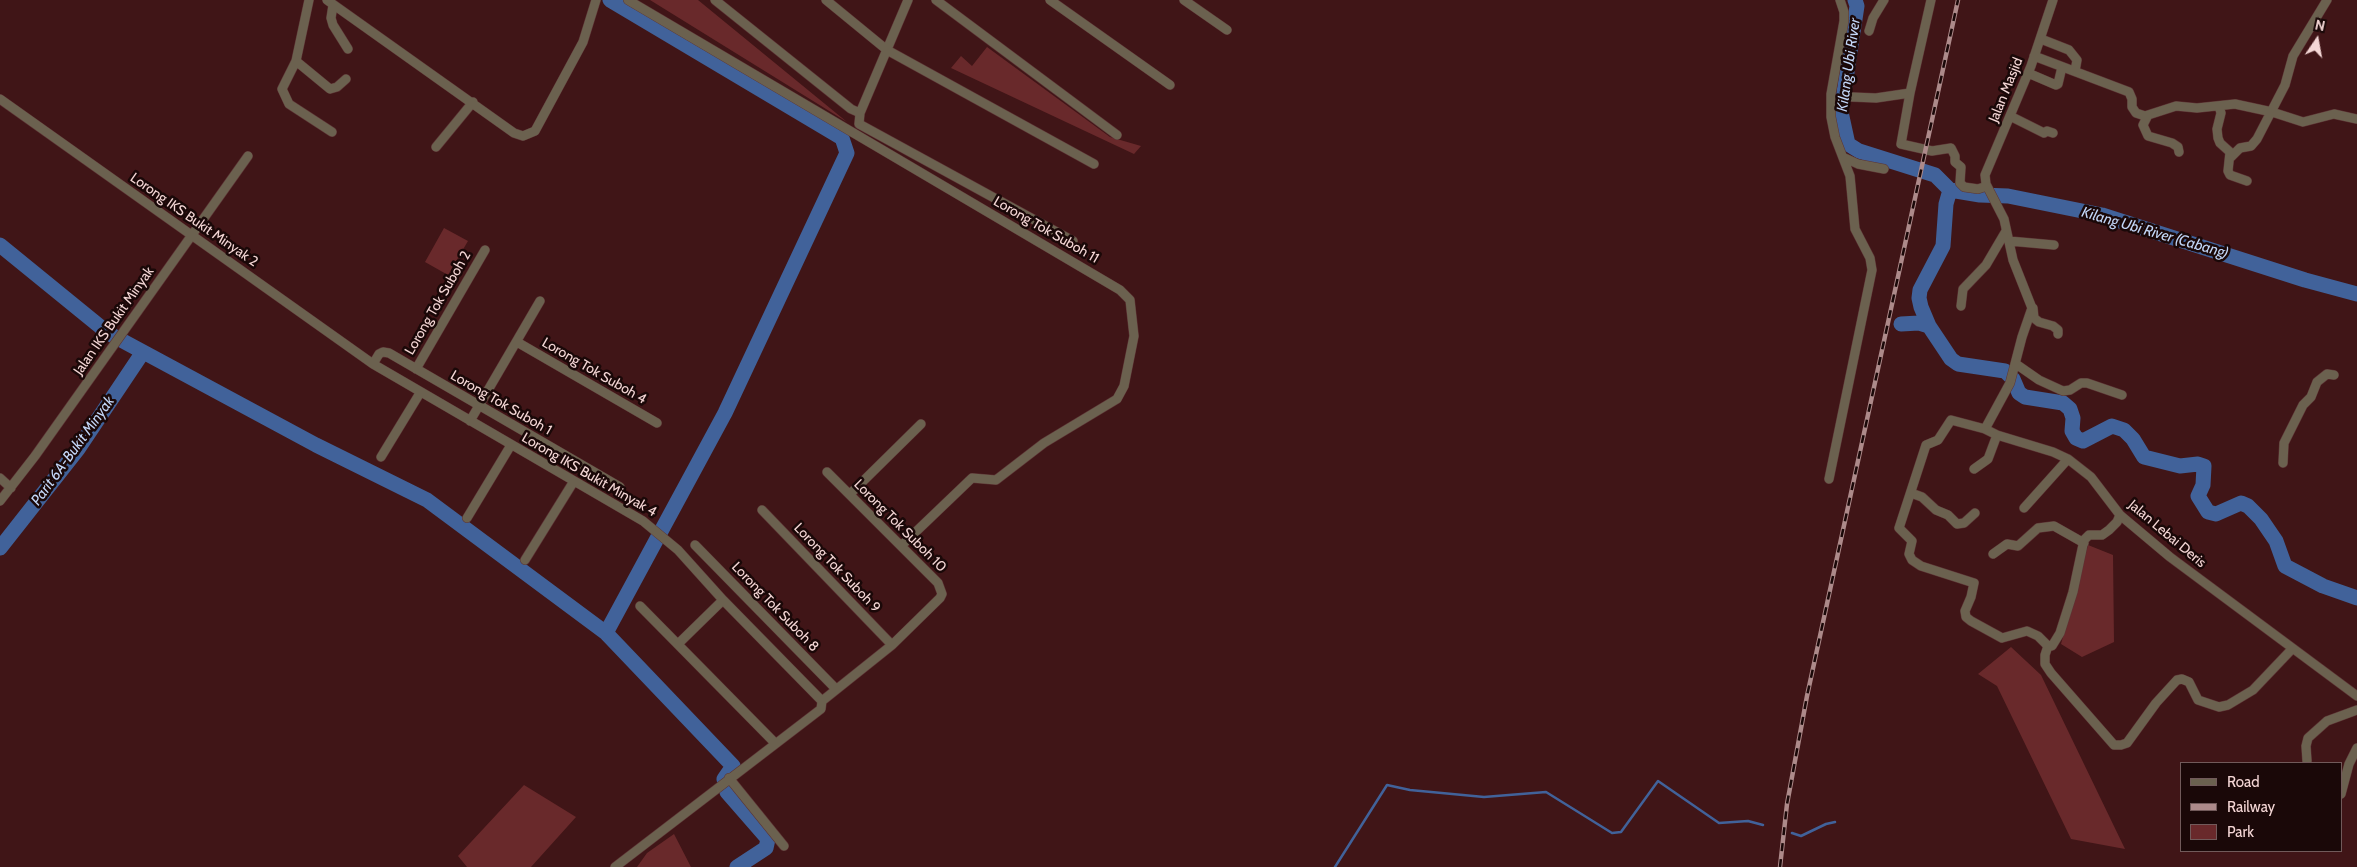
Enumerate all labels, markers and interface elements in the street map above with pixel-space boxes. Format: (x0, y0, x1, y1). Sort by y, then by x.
north arrow (2292, 15, 2342, 65)
text: N (2313, 15, 2327, 35)
water label: Kilang Ubi River (1834, 17, 1864, 113)
street label: Jalan Masjid (1985, 55, 2027, 125)
street label: Lorong IKS Bukit Minyak 2 (127, 169, 261, 271)
street label: Lorong Tok Suboh 11 (990, 193, 1102, 267)
water label: Kilang Ubi River (Cabang) (2080, 203, 2230, 263)
street label: Lorong Tok Suboh 2 (401, 248, 475, 358)
street label: Jalan IKS Bukit Minyak (70, 264, 158, 378)
street label: Lorong Tok Suboh 4 (539, 334, 649, 408)
street label: Lorong Tok Suboh 1 (447, 367, 555, 439)
water label: Parit 6A-Bukit Minyak (27, 393, 119, 509)
street label: Lorong IKS Bukit Minyak 4 (519, 429, 659, 521)
street label: Lorong Tok Suboh 10 (850, 476, 950, 576)
street label: Jalan Lebai Deris (2125, 497, 2209, 571)
street label: Lorong Tok Suboh 9 (790, 520, 884, 616)
street label: Lorong Tok Suboh 8 (728, 559, 822, 655)
legend (2180, 762, 2342, 852)
text: Road (2227, 773, 2260, 791)
text: Railway (2227, 798, 2275, 816)
text: Park (2227, 823, 2254, 841)

